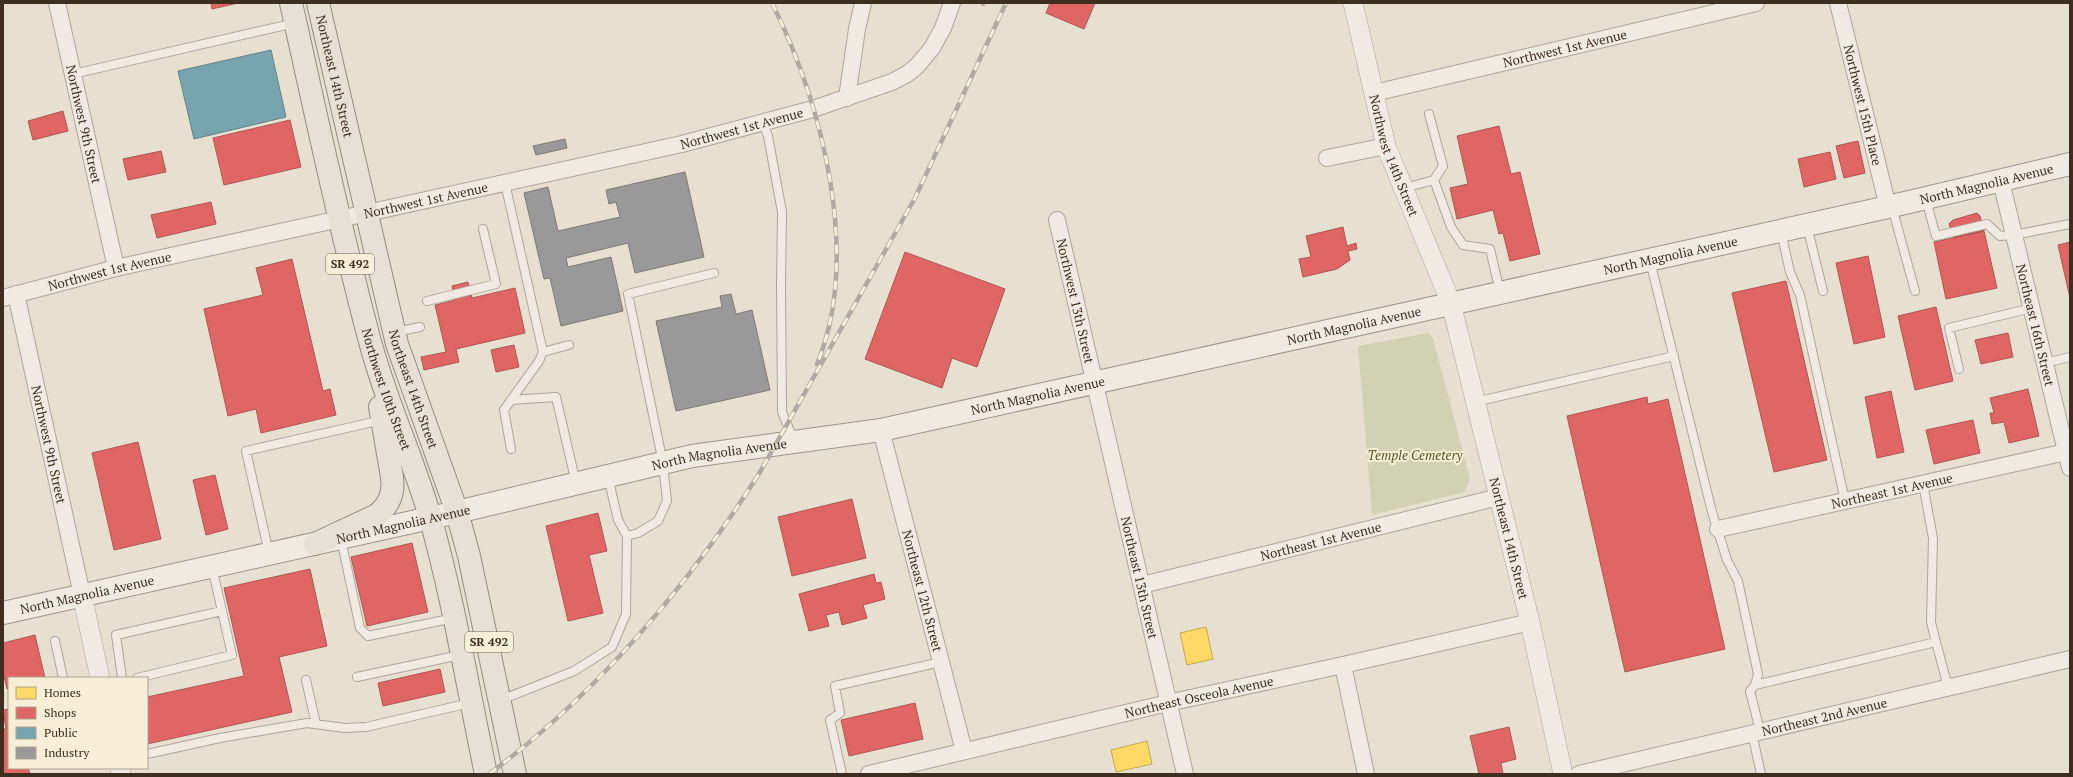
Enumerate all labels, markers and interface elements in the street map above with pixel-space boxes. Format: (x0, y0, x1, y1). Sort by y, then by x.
street label: Northeast 14th Street (312, 13, 358, 139)
street label: Northwest 1st Avenue (1501, 25, 1628, 71)
street label: Northwest 15th Place (1840, 43, 1886, 167)
street label: Northwest 9th Street (62, 63, 106, 185)
street label: Northwest 14th Street (1365, 93, 1423, 219)
street label: Northwest 1st Avenue (678, 103, 805, 153)
street label: North Magnolia Avenue (1918, 159, 2055, 208)
street label: Northwest 1st Avenue (362, 178, 490, 222)
street label: North Magnolia Avenue (1602, 232, 1739, 279)
street label: Northwest 13th Street (1053, 237, 1099, 365)
street label: Northwest 1st Avenue (46, 247, 173, 295)
road number: SR 492 (326, 254, 374, 274)
street label: Northeast 16th Street (2012, 262, 2059, 388)
street label: North Magnolia Avenue (1285, 302, 1423, 349)
street label: Northwest 10th Street (358, 326, 416, 453)
street label: Northeast 14th Street (385, 328, 443, 451)
street label: North Magnolia Avenue (969, 372, 1107, 419)
street label: Northwest 9th Street (27, 383, 71, 506)
street label: North Magnolia Avenue (650, 434, 788, 474)
park label: Temple Cemetery (1368, 446, 1464, 464)
street label: Northeast 1st Avenue (1829, 468, 1954, 513)
street label: Northeast 14th Street (1485, 475, 1533, 601)
street label: North Magnolia Avenue (334, 500, 472, 548)
street label: Northeast 13th Street (1117, 515, 1163, 641)
street label: Northeast 1st Avenue (1258, 517, 1383, 565)
street label: Northeast 12th Street (898, 528, 947, 654)
street label: North Magnolia Avenue (18, 571, 156, 618)
road number: SR 492 (465, 632, 513, 652)
street label: Northeast Osceola Avenue (1123, 671, 1275, 722)
legend (8, 677, 148, 769)
text: Homes (44, 685, 81, 700)
street label: Northeast 2nd Avenue (1760, 693, 1889, 740)
text: Shops (44, 705, 76, 720)
text: Public (44, 725, 78, 740)
text: Industry (44, 745, 90, 760)

